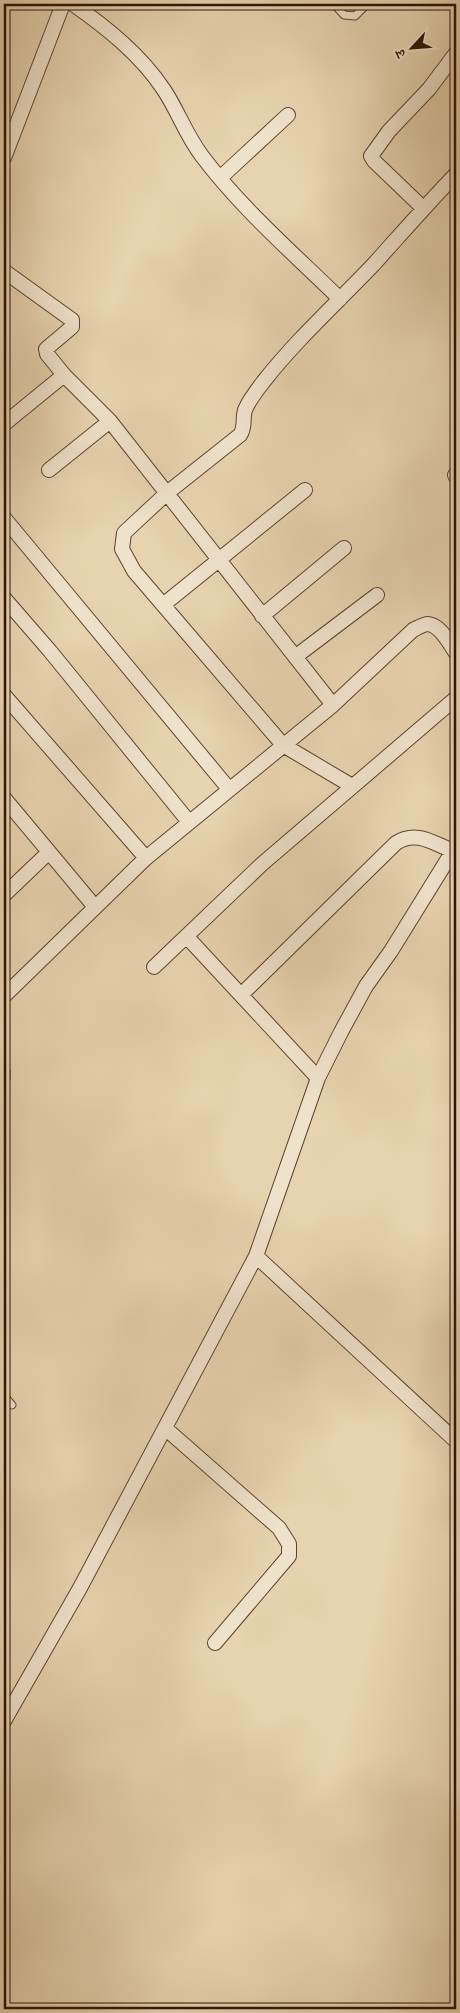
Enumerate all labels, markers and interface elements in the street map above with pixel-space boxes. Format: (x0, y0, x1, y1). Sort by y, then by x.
north arrow (388, 22, 438, 72)
text: उ (390, 46, 410, 62)

